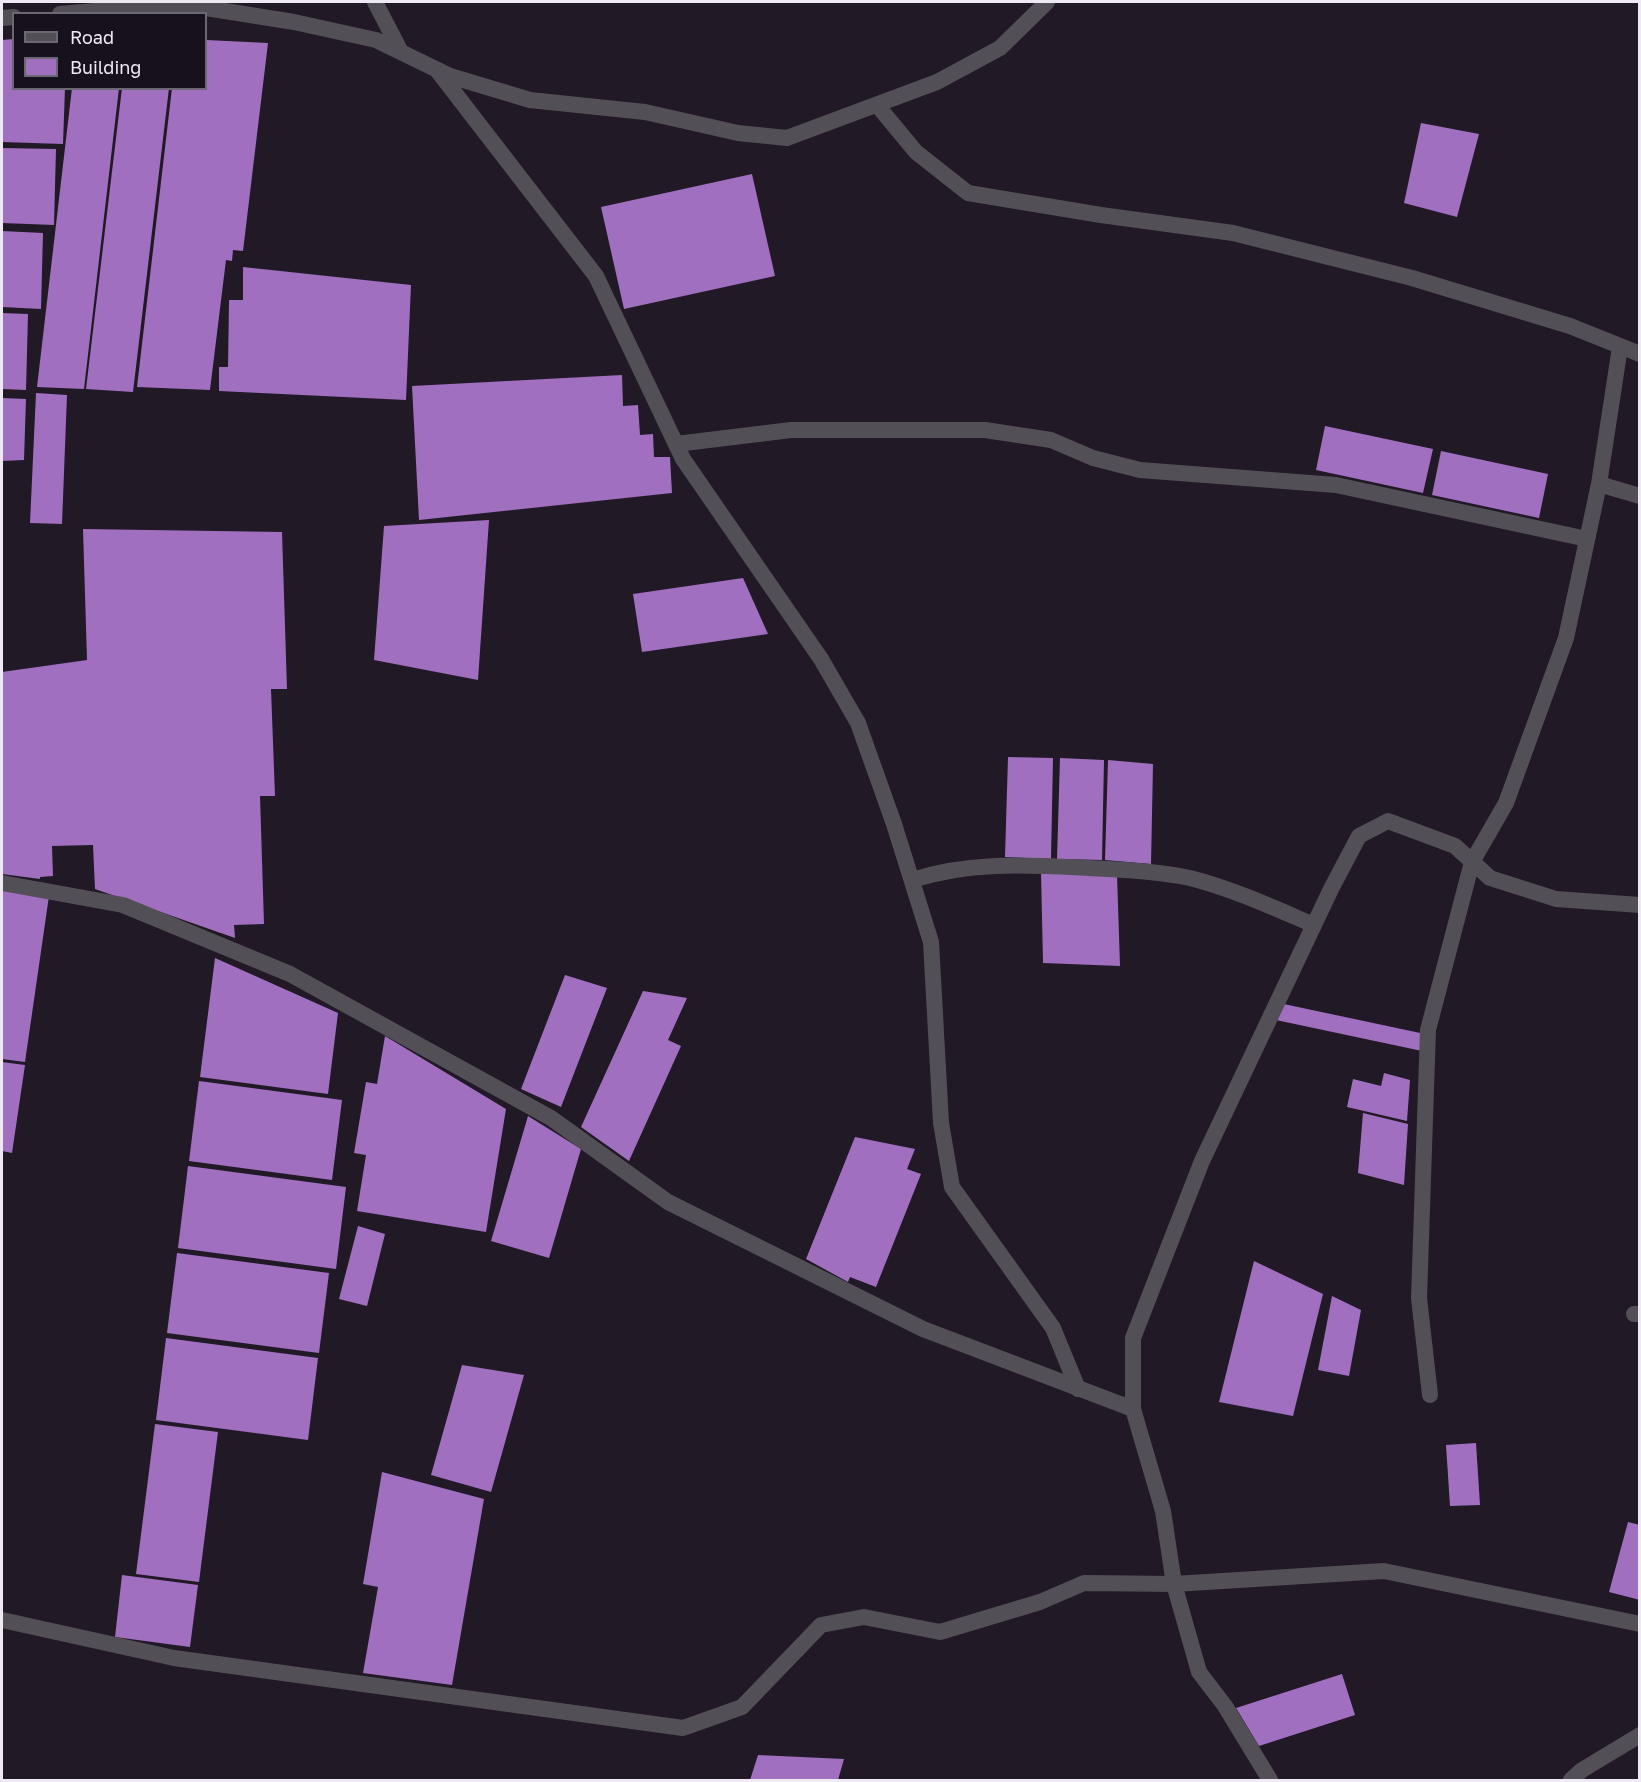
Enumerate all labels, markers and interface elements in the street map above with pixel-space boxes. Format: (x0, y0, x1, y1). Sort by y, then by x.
legend (12, 12, 207, 90)
text: Road (70, 26, 114, 48)
text: Building (70, 56, 141, 78)

